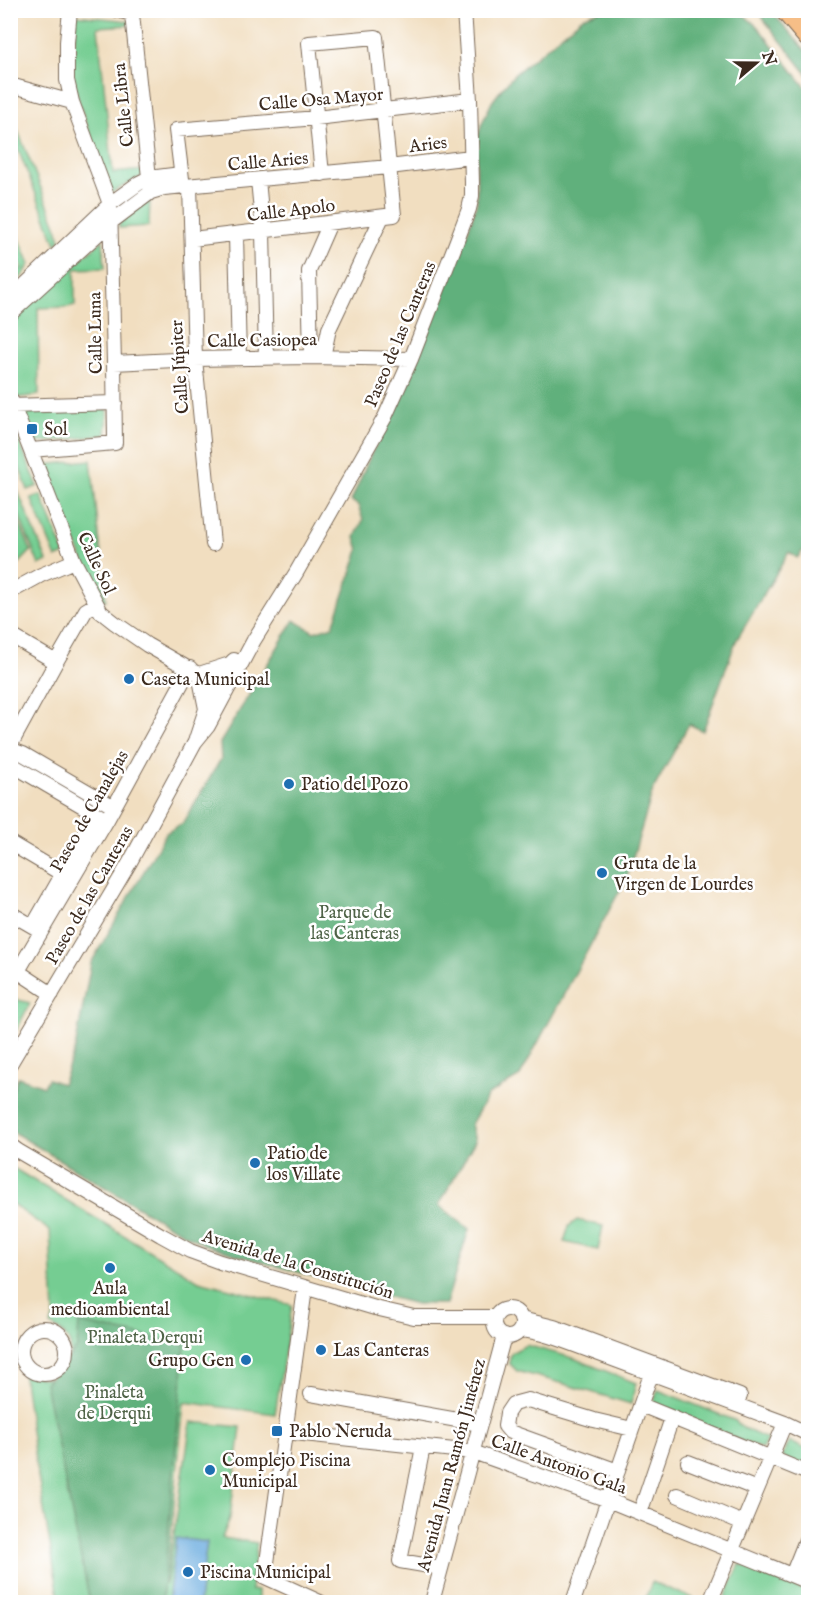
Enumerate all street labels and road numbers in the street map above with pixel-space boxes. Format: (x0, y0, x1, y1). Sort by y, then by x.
street label: Calle Libra (109, 62, 140, 148)
street label: Calle Osa Mayor (258, 84, 385, 117)
street label: Aries (407, 132, 448, 159)
street label: Calle Aries (227, 148, 309, 177)
street label: Calle Apolo (246, 195, 337, 228)
street label: Paseo de las Canteras (360, 258, 443, 411)
street label: Calle Luna (84, 292, 109, 374)
street label: Calle Júpiter (166, 319, 195, 415)
street label: Calle Casiopea (207, 329, 317, 354)
street label: Calle Sol (71, 529, 120, 599)
street label: Paseo de Canalejas (46, 746, 135, 877)
street label: Paseo de las Canteras (41, 822, 139, 969)
street label: Avenida de la Constitución (198, 1225, 396, 1306)
street label: Avenida Juan Ramón Jiménez (413, 1356, 492, 1575)
street label: Calle Antonio Gala (487, 1430, 630, 1501)

